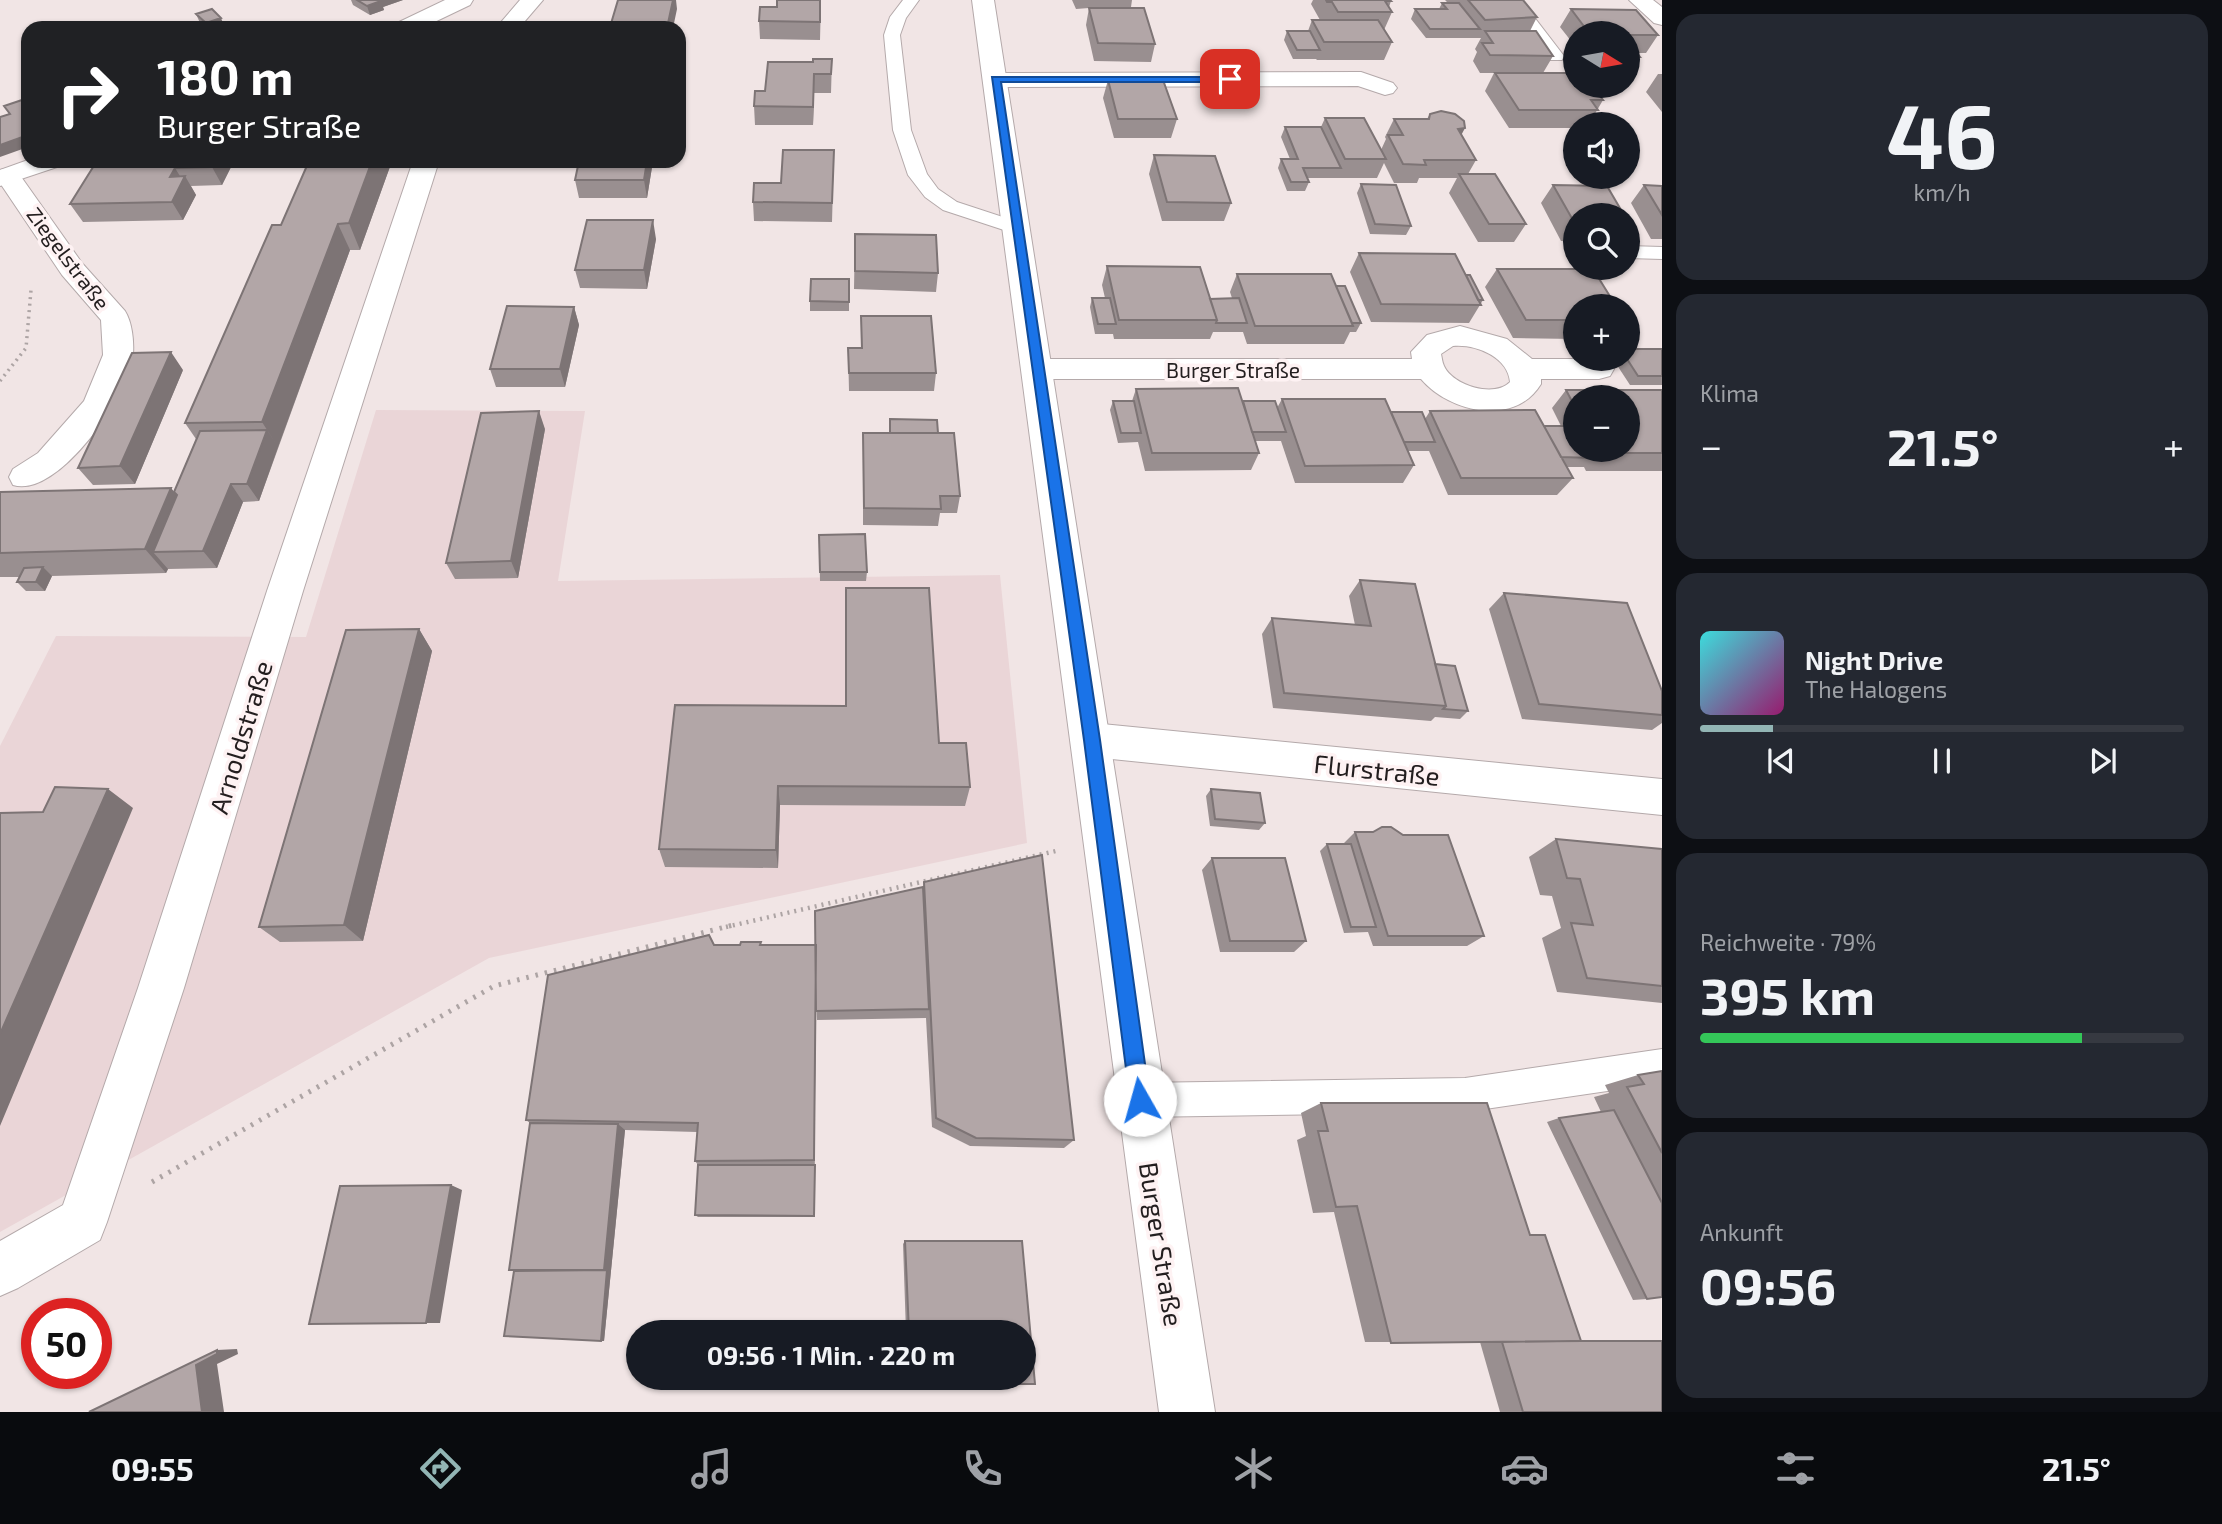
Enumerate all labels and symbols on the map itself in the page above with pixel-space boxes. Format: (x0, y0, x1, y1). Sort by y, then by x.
north arrow (1563, 21, 1640, 98)
pin (1200, 49, 1260, 109)
street label: Ziegelstraße (22, 202, 116, 314)
street label: Burger Straße (1166, 357, 1300, 382)
street label: Arnoldstraße (202, 657, 278, 817)
street label: Flurstraße (1313, 747, 1441, 791)
position arrow (1103, 1063, 1177, 1137)
street label: Burger Straße (1134, 1160, 1190, 1328)
speed limit sign: 50 (21, 1298, 112, 1389)

